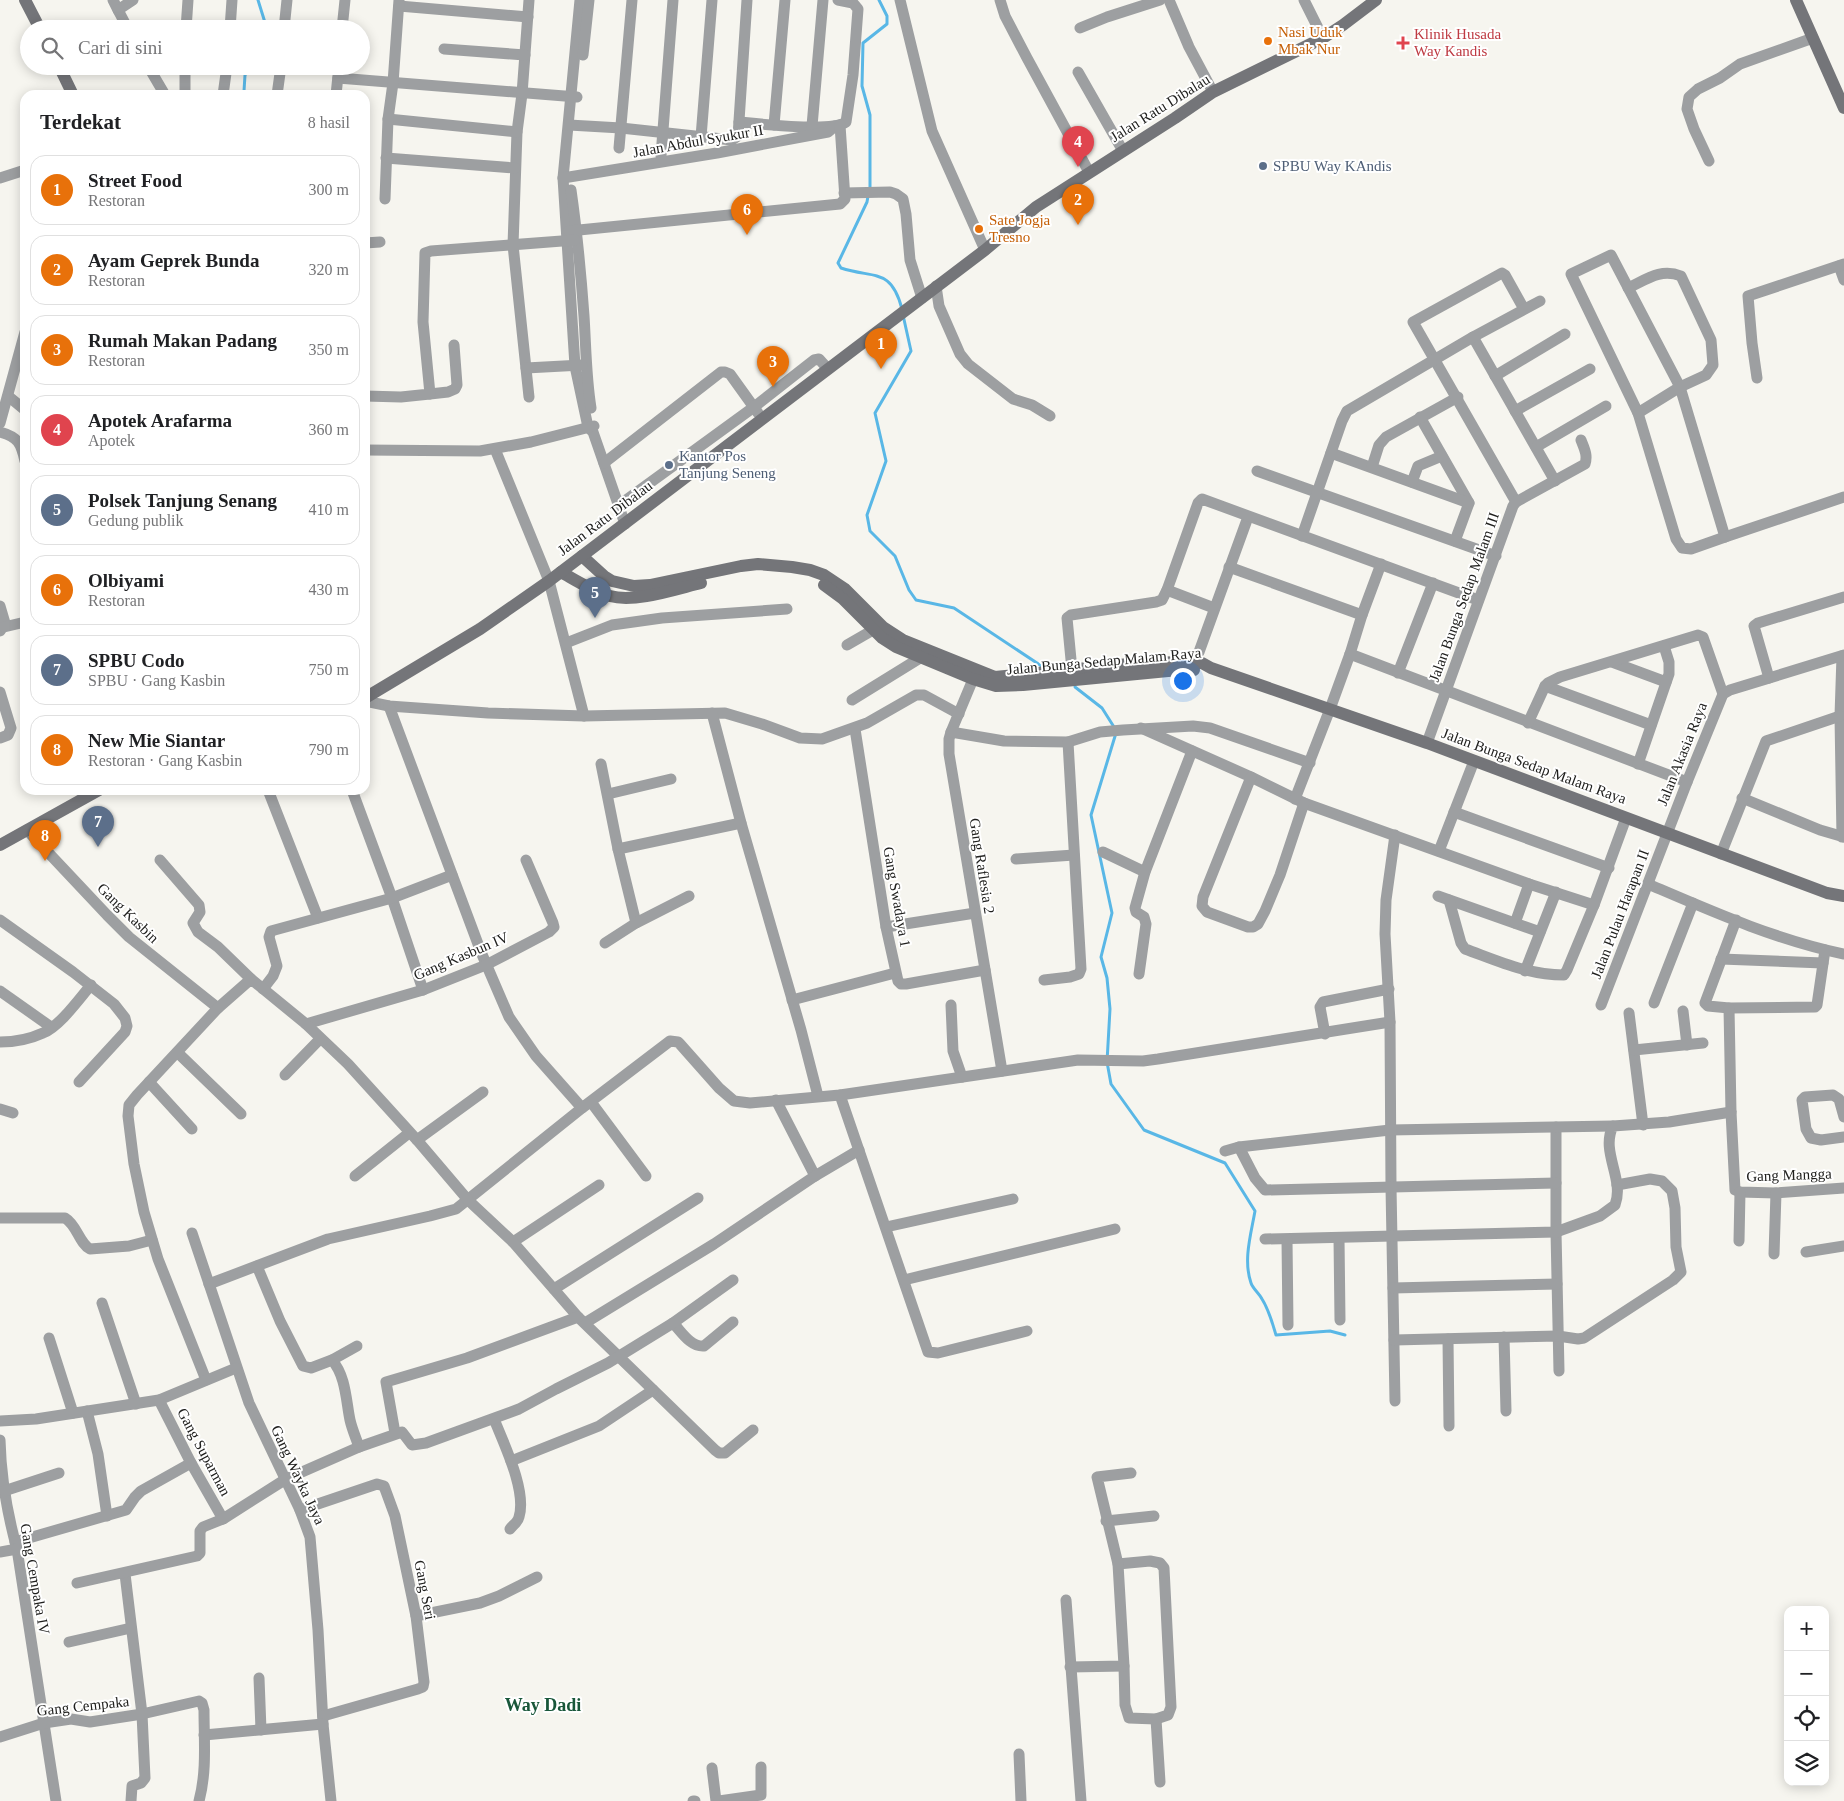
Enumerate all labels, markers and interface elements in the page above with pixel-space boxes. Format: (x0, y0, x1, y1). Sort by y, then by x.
search box (20, 20, 370, 75)
place label: Nasi Uduk Mbak Nur (1278, 24, 1343, 57)
place label: Klinik Husada Way Kandis (1414, 26, 1501, 59)
icon: search (38, 34, 66, 62)
marker: Nasi Uduk Mbak Nur (1262, 35, 1274, 47)
marker: Klinik Husada Way Kandis (1396, 36, 1410, 50)
text: Cari di sini (78, 37, 162, 58)
street label: Jalan Ratu Dibalau (1107, 71, 1213, 145)
text: Terdekat (40, 110, 121, 134)
text: 8 hasil (308, 114, 350, 131)
street label: Jalan Abdul Syukur II (632, 122, 764, 160)
pin: 4 (1062, 126, 1094, 167)
place label: SPBU Way KAndis (1273, 158, 1392, 174)
marker: SPBU Way KAndis (1257, 160, 1269, 172)
text: Street Food (88, 170, 182, 191)
text: 1 (53, 181, 61, 198)
text: 300 m (309, 181, 349, 198)
pin: 2 (1062, 184, 1094, 225)
text: Restoran (88, 192, 145, 209)
pin: 6 (731, 194, 763, 235)
place label: Sate Jogja Tresno (989, 212, 1051, 245)
marker: Sate Jogja Tresno (973, 223, 985, 235)
text: Ayam Geprek Bunda (88, 250, 259, 271)
text: 2 (53, 261, 61, 278)
text: 320 m (309, 261, 349, 278)
text: Restoran (88, 272, 145, 289)
pin: 1 (865, 328, 897, 369)
text: Rumah Makan Padang (88, 330, 277, 351)
text: 3 (53, 341, 61, 358)
text: 350 m (309, 341, 349, 358)
pin: 3 (757, 346, 789, 387)
text: Restoran (88, 352, 145, 369)
text: Apotek Arafarma (88, 410, 232, 431)
text: 4 (53, 421, 61, 438)
text: 360 m (309, 421, 349, 438)
text: Apotek (88, 432, 135, 449)
place label: Kantor Pos Tanjung Seneng (679, 448, 776, 481)
marker: Kantor Pos Tanjung Seneng (663, 459, 675, 471)
street label: Jalan Ratu Dibalau (555, 477, 656, 559)
text: Polsek Tanjung Senang (88, 490, 277, 511)
text: 5 (53, 501, 61, 518)
text: 410 m (309, 501, 349, 518)
street label: Jalan Bunga Sedap Malam III (1426, 510, 1502, 684)
text: Gedung publik (88, 512, 184, 529)
text: Olbiyami (88, 570, 164, 591)
pin: 5 (579, 577, 611, 618)
text: 6 (53, 581, 61, 598)
text: 430 m (309, 581, 349, 598)
text: Restoran (88, 592, 145, 609)
street label: Jalan Bunga Sedap Malam Raya (1006, 645, 1202, 677)
text: SPBU Codo (88, 650, 185, 671)
text: 7 (53, 661, 61, 678)
text: 750 m (309, 661, 349, 678)
your location (1170, 668, 1196, 694)
text: SPBU · Gang Kasbin (88, 672, 225, 689)
street label: Jalan Akasia Raya (1654, 700, 1710, 808)
street label: Jalan Bunga Sedap Malam Raya (1440, 725, 1629, 807)
text: New Mie Siantar (88, 730, 225, 751)
text: 8 (53, 741, 61, 758)
text: 790 m (309, 741, 349, 758)
text: Restoran · Gang Kasbin (88, 752, 242, 769)
pin: 7 (82, 806, 114, 847)
street label: Gang Raflesia 2 (967, 817, 997, 915)
pin: 8 (29, 820, 61, 861)
street label: Gang Swadaya 1 (880, 846, 914, 948)
street label: Jalan Pulau Harapan II (1588, 847, 1652, 981)
street label: Gang Kasbin (94, 880, 162, 946)
street label: Gang Kasbun IV (411, 929, 511, 983)
street label: Gang Mangga (1746, 1166, 1832, 1184)
street label: Gang Suparman (174, 1405, 234, 1499)
street label: Gang Wayka Jaya (268, 1423, 328, 1527)
street label: Gang Cempaka IV (17, 1522, 53, 1636)
street label: Gang Seri (411, 1559, 439, 1621)
map controls (1784, 1606, 1829, 1786)
button: + (1784, 1606, 1829, 1651)
button: − (1784, 1651, 1829, 1696)
street label: Gang Cempaka (36, 1693, 130, 1719)
district label: Way Dadi (505, 1695, 581, 1715)
button: locate (1784, 1696, 1829, 1741)
button: layers (1784, 1741, 1829, 1786)

